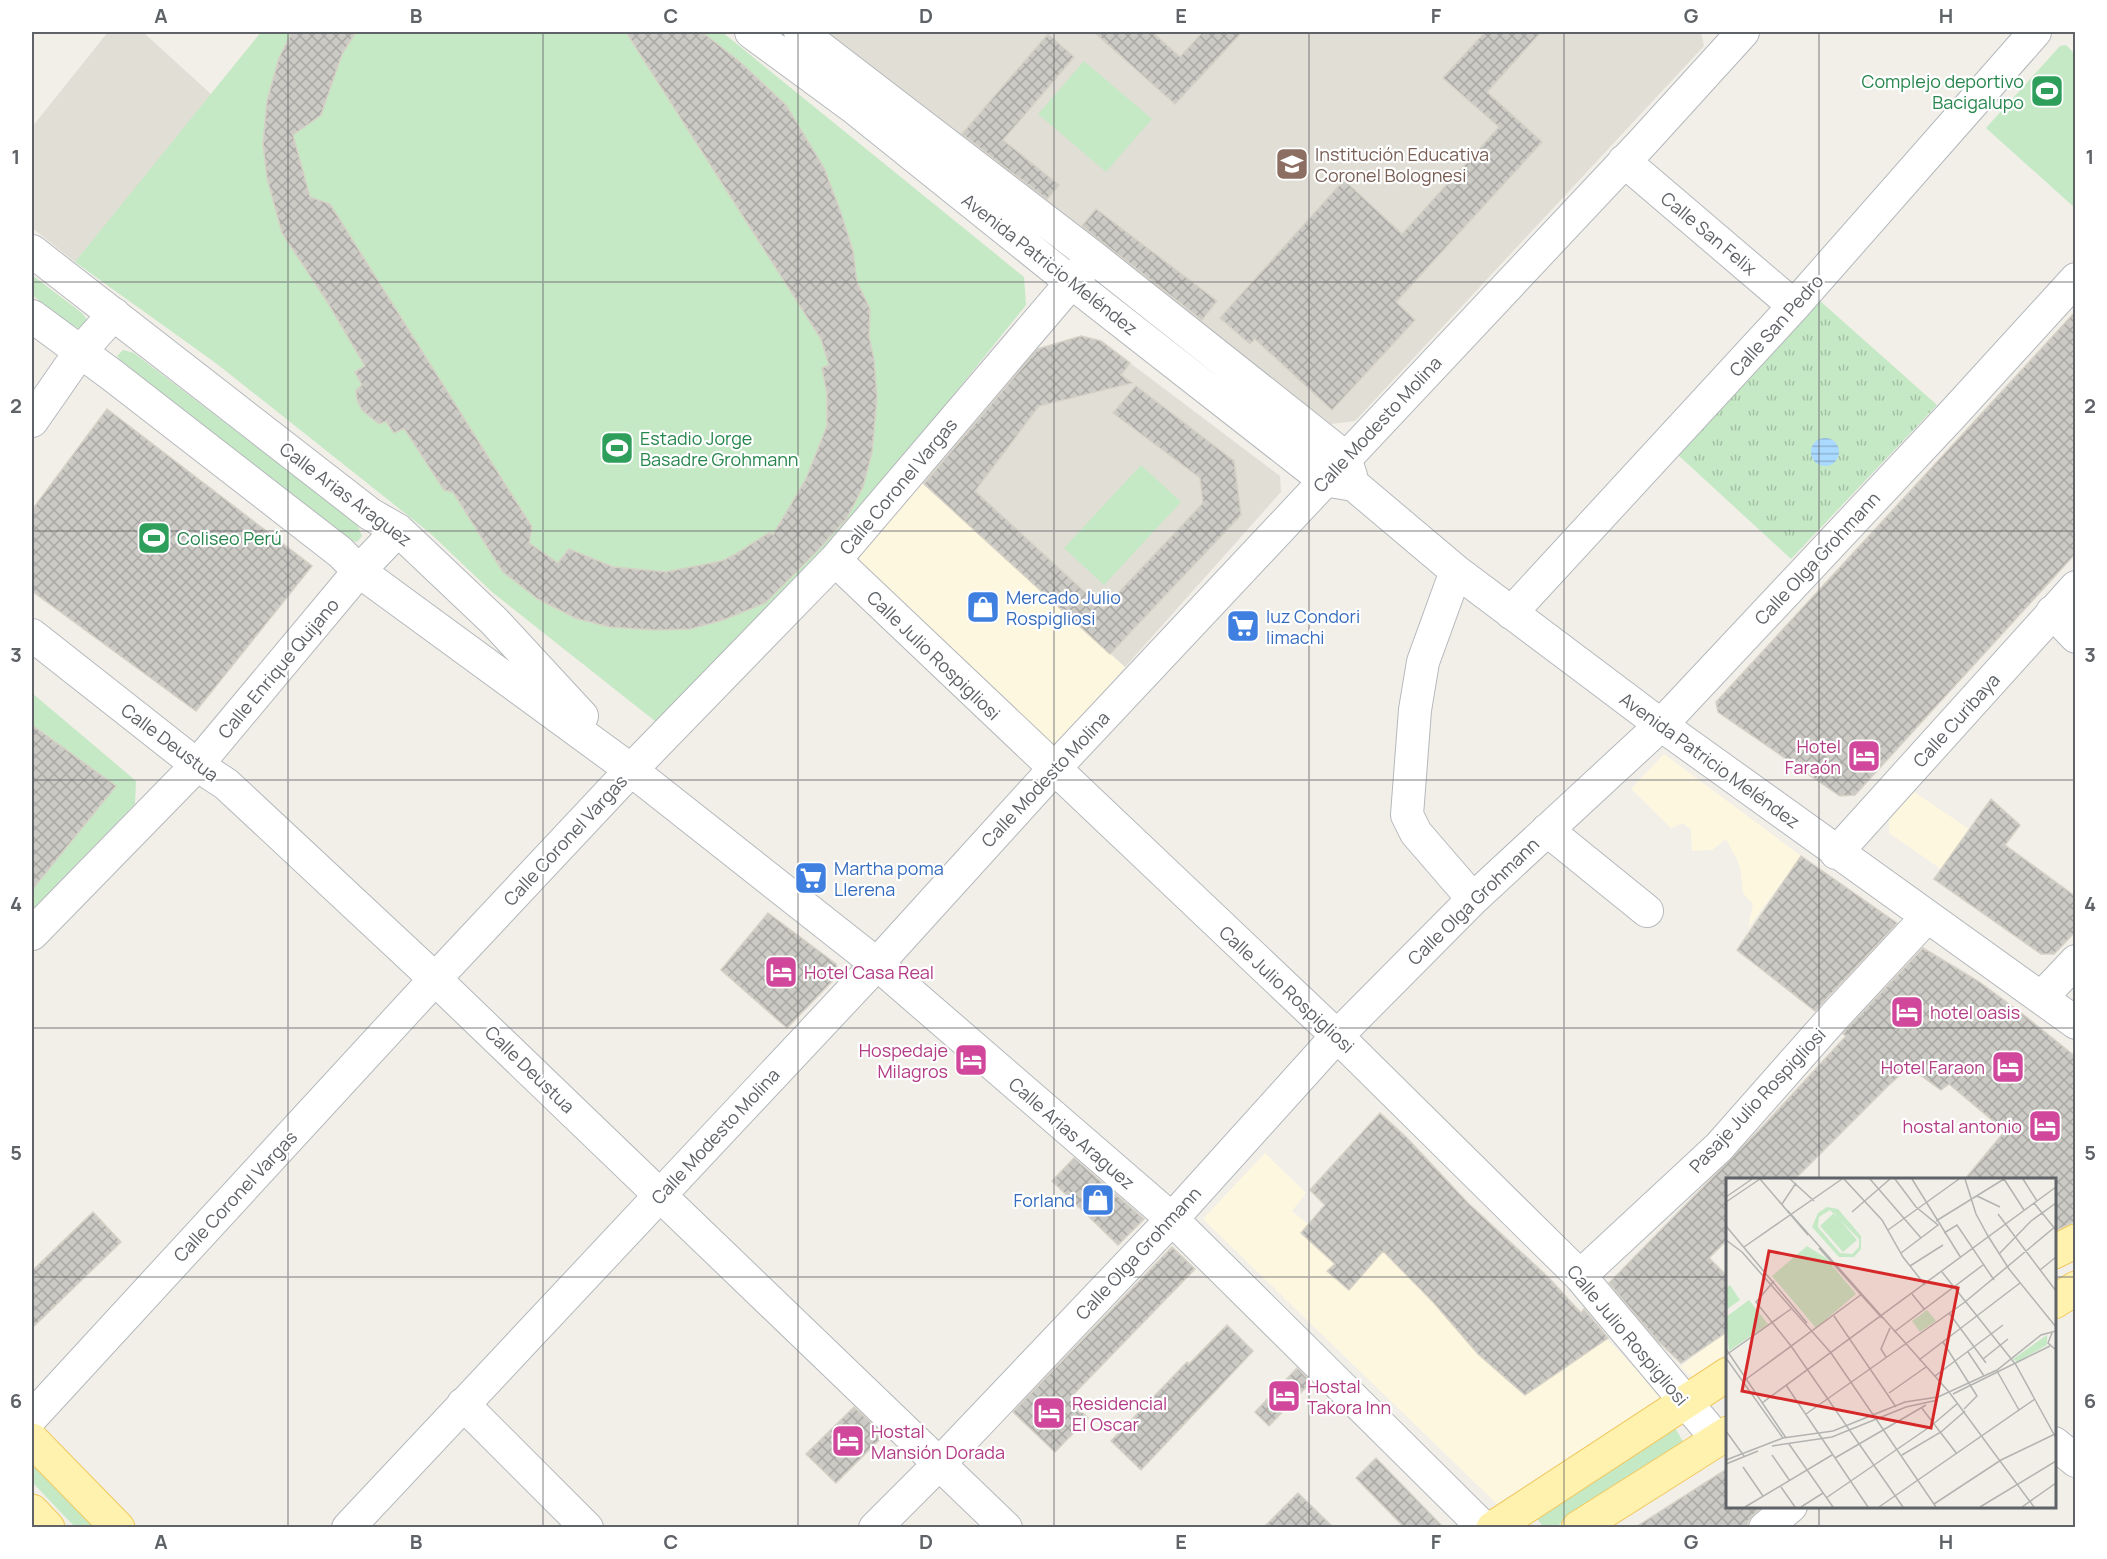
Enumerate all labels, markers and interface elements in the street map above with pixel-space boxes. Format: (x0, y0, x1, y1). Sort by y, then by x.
text: A (154, 2, 168, 29)
text: B (410, 2, 423, 29)
text: C (664, 2, 678, 29)
text: D (919, 2, 933, 29)
text: E (1175, 2, 1187, 29)
text: F (1431, 2, 1442, 29)
text: G (1684, 2, 1699, 29)
text: H (1939, 2, 1953, 29)
place label: Complejo deportivo Bacigalupo (1862, 69, 2024, 114)
sports icon: Complejo deportivo Bacigalupo (2029, 73, 2065, 109)
place label: Institución Educativa Coronel Bolognesi (1315, 142, 1489, 187)
text: 1 (12, 143, 20, 170)
text: 1 (2086, 143, 2094, 170)
school or university icon: Institución Educativa Coronel Bolognesi (1274, 146, 1310, 182)
street label: Calle San Felix (1656, 186, 1762, 280)
street label: Avenida Patricio Meléndez (957, 188, 1143, 340)
street label: Calle San Pedro (1724, 269, 1828, 381)
street label: Calle Modesto Molina (1308, 351, 1446, 497)
text: 2 (10, 392, 22, 419)
text: 2 (2084, 392, 2096, 419)
street label: Calle Coronel Vargas (834, 413, 962, 559)
place label: Estadio Jorge Basadre Grohmann (640, 426, 799, 471)
sports icon: Estadio Jorge Basadre Grohmann (599, 430, 635, 466)
street label: Calle Arias Araguez (275, 436, 417, 552)
street label: Calle Olga Grohmann (1749, 486, 1885, 630)
sports icon: Coliseo Perú (136, 520, 172, 556)
place label: Coliseo Perú (177, 526, 282, 550)
street label: Calle Julio Rospigliosi (862, 585, 1006, 725)
place label: Mercado Julio Rospigliosi (1006, 585, 1121, 630)
shop icon: Mercado Julio Rospigliosi (965, 589, 1001, 625)
street label: Calle Enrique Quijano (212, 593, 344, 743)
place label: luz Condori limachi (1266, 604, 1360, 649)
supermarket icon: luz Condori limachi (1225, 608, 1261, 644)
text: 3 (10, 641, 22, 668)
text: 3 (2084, 641, 2096, 668)
street label: Calle Curibaya (1907, 668, 2005, 772)
street label: Avenida Patricio Meléndez (1615, 687, 1805, 833)
street label: Calle Deustua (116, 697, 224, 787)
street label: Calle Modesto Molina (976, 706, 1114, 852)
place label: Hotel Faraón (1785, 734, 1841, 779)
hotel icon: Hotel Faraón (1846, 738, 1882, 774)
street label: Calle Coronel Vargas (498, 769, 632, 911)
street label: Calle Olga Grohmann (1402, 832, 1544, 970)
place label: Martha poma Llerena (834, 856, 944, 901)
supermarket icon: Martha poma Llerena (793, 860, 829, 896)
text: 4 (10, 890, 22, 917)
text: 4 (2084, 890, 2096, 917)
street label: Calle Julio Rospigliosi (1214, 920, 1360, 1058)
hotel icon: Hotel Casa Real (763, 954, 799, 990)
place label: Hotel Casa Real (804, 960, 934, 984)
hotel icon: hotel oasis (1889, 994, 1925, 1030)
place label: hotel oasis (1930, 1000, 2020, 1024)
street label: Calle Deustua (480, 1020, 580, 1118)
street label: Pasaje Julio Rospigliosi (1684, 1022, 1830, 1178)
place label: Hospedaje Milagros (859, 1038, 948, 1083)
hotel icon: Hospedaje Milagros (953, 1042, 989, 1078)
hotel icon: Hotel Faraon (1990, 1049, 2026, 1085)
place label: Hotel Faraon (1881, 1055, 1985, 1079)
street label: Calle Modesto Molina (646, 1063, 784, 1209)
street label: Calle Arias Araguez (1004, 1072, 1140, 1194)
hotel icon: hostal antonio (2027, 1108, 2063, 1144)
place label: hostal antonio (1903, 1114, 2022, 1138)
street label: Calle Coronel Vargas (168, 1125, 302, 1267)
text: 5 (10, 1139, 22, 1166)
text: 5 (2084, 1139, 2096, 1166)
inset map (1726, 1178, 2056, 1508)
street label: Calle Olga Grohmann (1070, 1181, 1206, 1325)
shop icon: Forland (1080, 1182, 1116, 1218)
place label: Forland (1014, 1188, 1075, 1212)
street label: Calle Julio Rospigliosi (1562, 1260, 1694, 1410)
place label: Hostal Takora Inn (1307, 1374, 1391, 1419)
hotel icon: Hostal Takora Inn (1266, 1378, 1302, 1414)
text: 6 (10, 1387, 22, 1414)
text: 6 (2084, 1387, 2096, 1414)
place label: Residencial El Oscar (1072, 1391, 1167, 1436)
hotel icon: Residencial El Oscar (1031, 1395, 1067, 1431)
place label: Hostal Mansión Dorada (871, 1419, 1005, 1464)
hotel icon: Hostal Mansión Dorada (830, 1423, 866, 1459)
text: A (154, 1528, 168, 1555)
text: B (410, 1528, 423, 1555)
text: C (664, 1528, 678, 1555)
text: D (919, 1528, 933, 1555)
text: E (1175, 1528, 1187, 1555)
text: F (1431, 1528, 1442, 1555)
text: G (1684, 1528, 1699, 1555)
text: H (1939, 1528, 1953, 1555)

